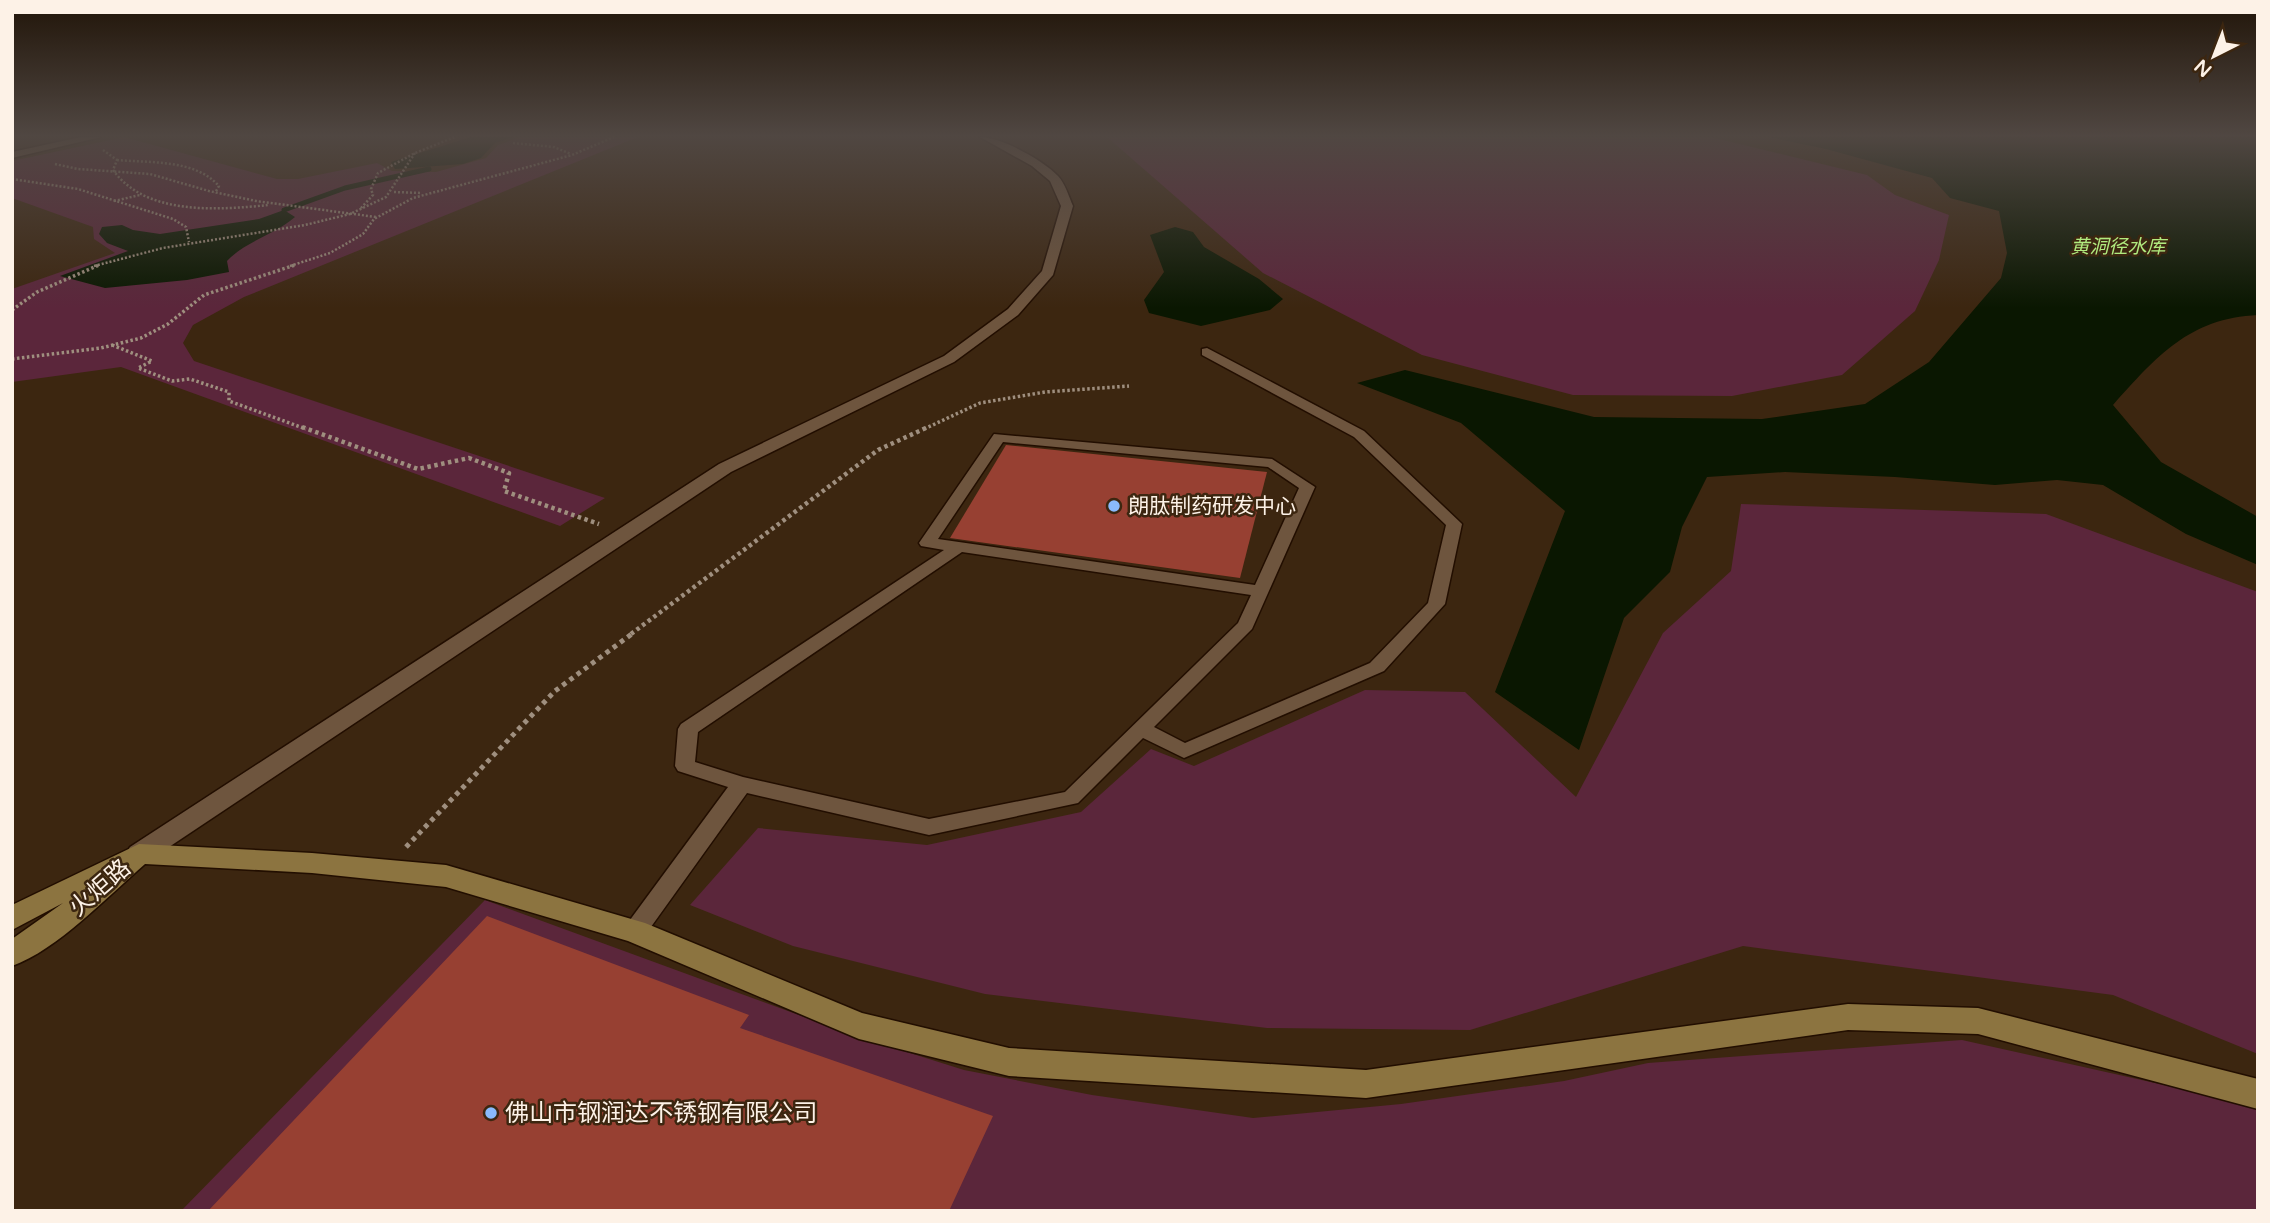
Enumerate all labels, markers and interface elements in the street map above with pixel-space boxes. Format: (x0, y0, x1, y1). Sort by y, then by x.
north arrow (2179, 21, 2249, 91)
text: N (2190, 55, 2216, 81)
water label: 黄洞径水库 (2070, 236, 2168, 258)
place label: 朗肽制药研发中心 (1128, 494, 1296, 519)
marker: 朗肽制药研发中心 (1106, 498, 1122, 514)
street label: 火炬路 (63, 853, 137, 923)
place label: 佛山市钢润达不锈钢有限公司 (505, 1099, 817, 1128)
marker: 佛山市钢润达不锈钢有限公司 (483, 1105, 499, 1121)

